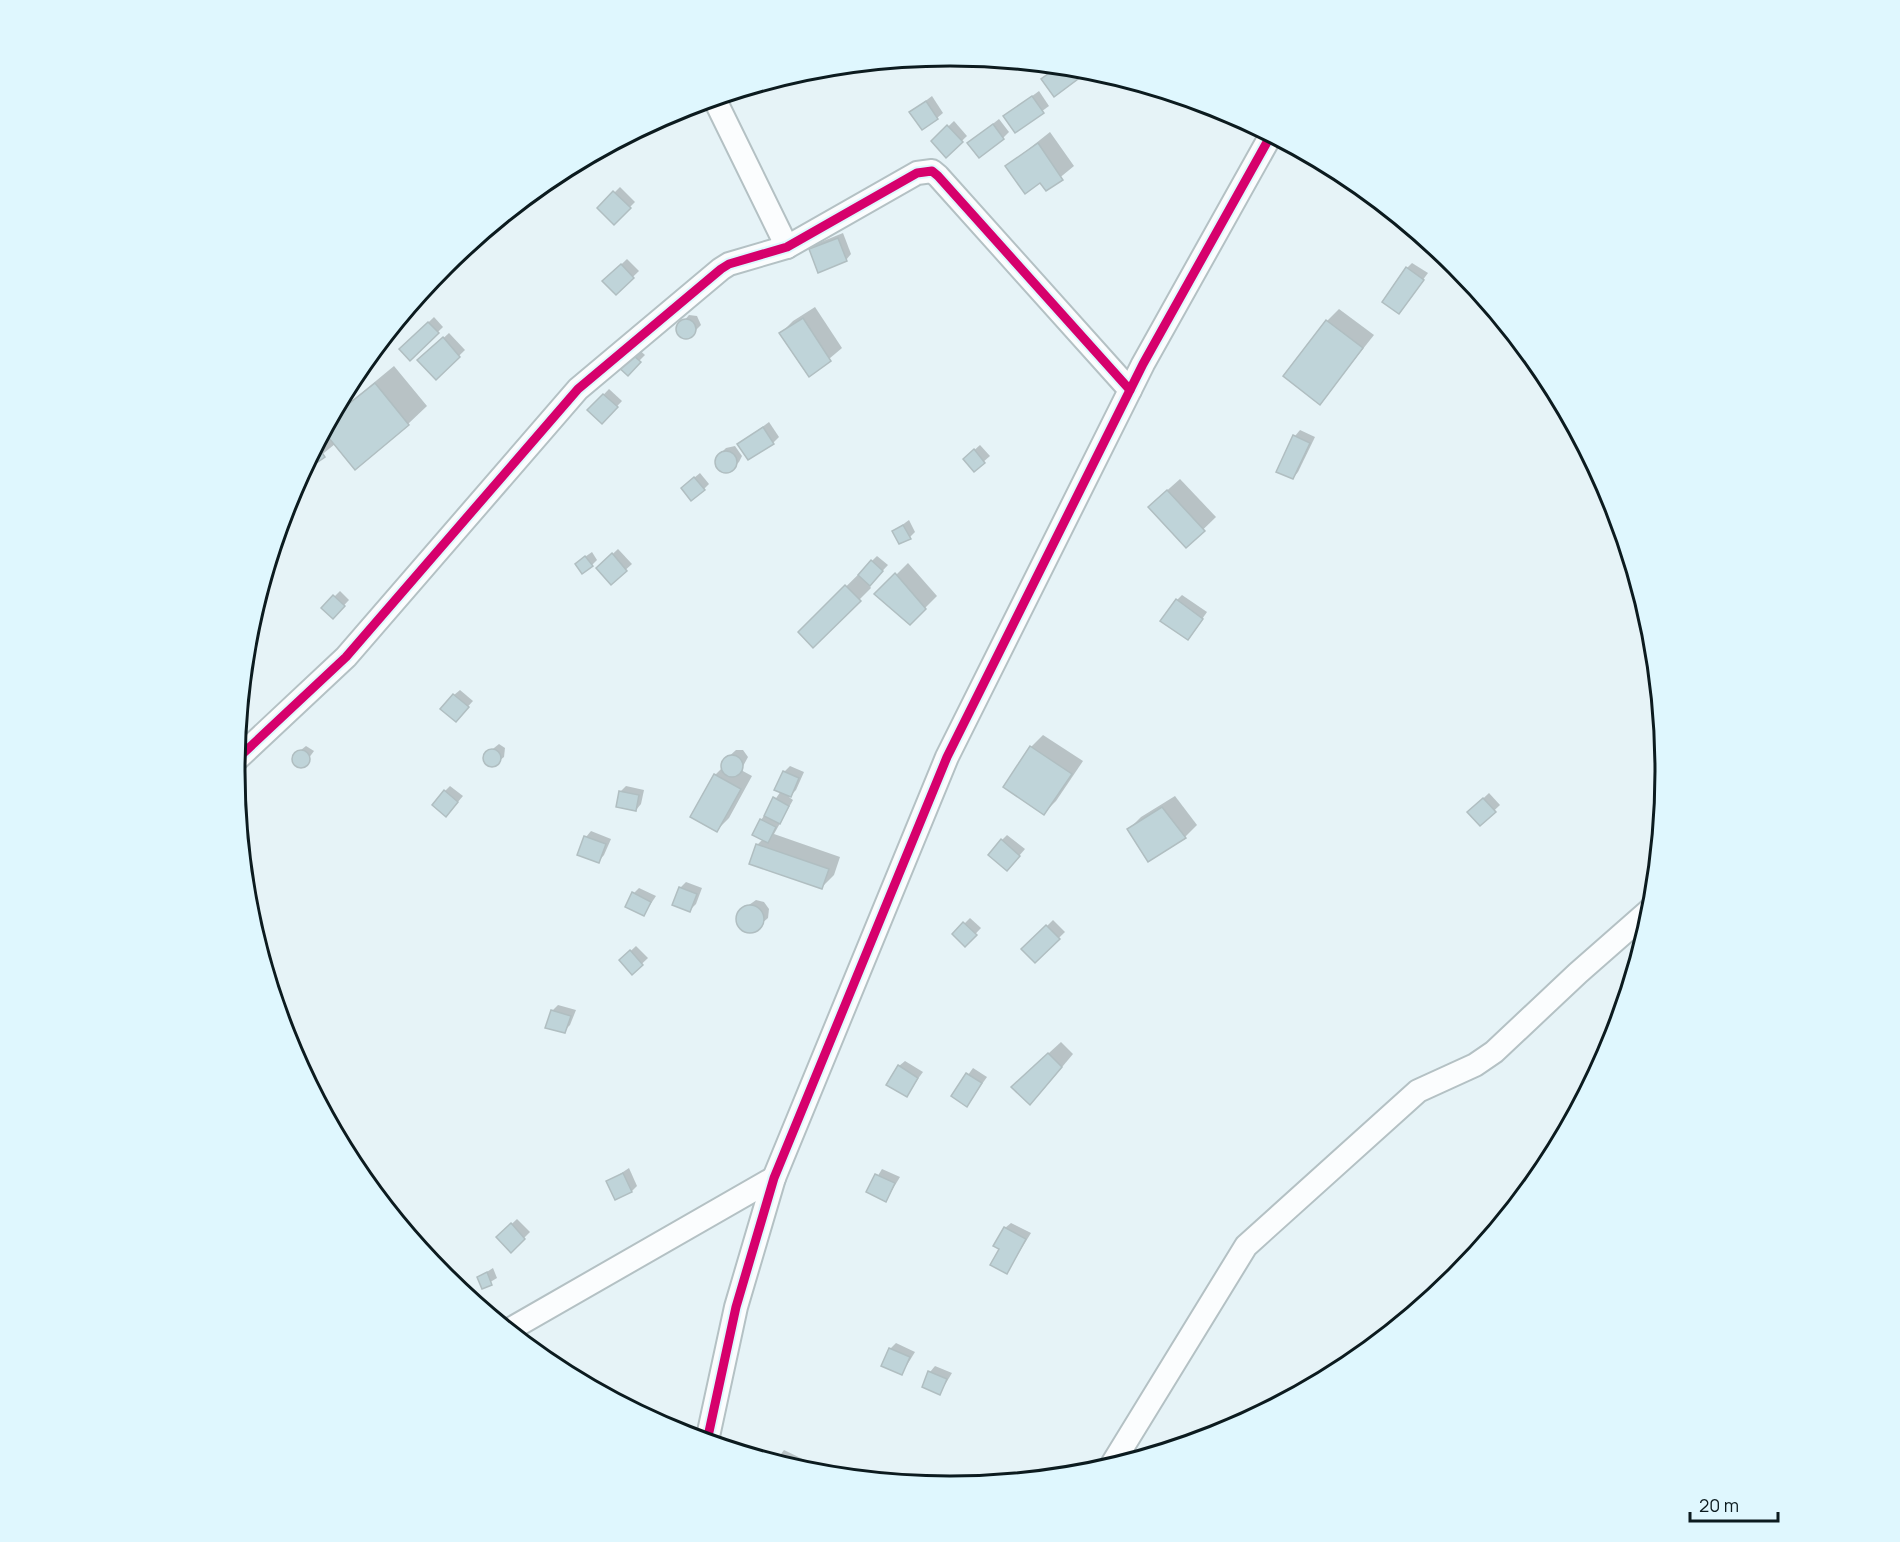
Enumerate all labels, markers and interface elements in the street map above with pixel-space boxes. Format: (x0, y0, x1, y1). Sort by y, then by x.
scale bar (1690, 1485, 1778, 1523)
text: 20 m (1699, 1493, 1739, 1517)

